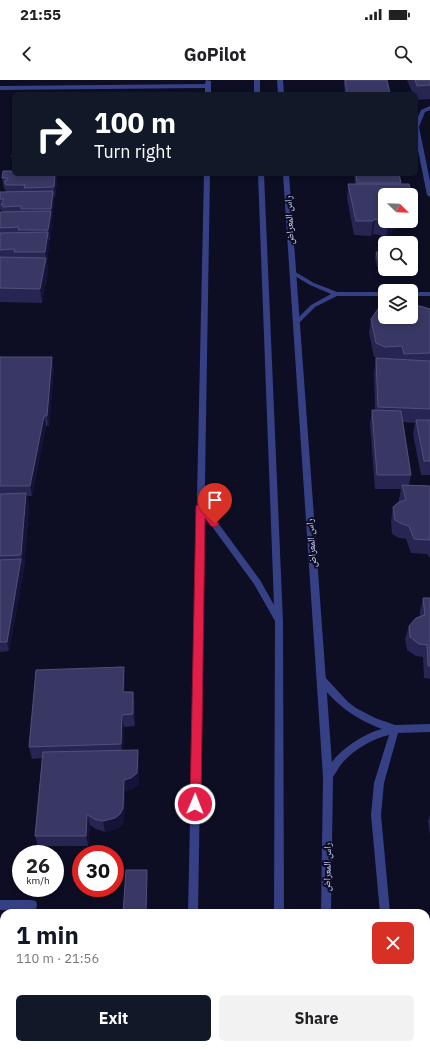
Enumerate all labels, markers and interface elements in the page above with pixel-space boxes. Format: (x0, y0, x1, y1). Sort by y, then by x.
text: 21:55 (20, 5, 61, 24)
icon: back (16, 43, 38, 65)
text: GoPilot (184, 43, 246, 66)
icon: search (392, 43, 414, 65)
text: 100 m (94, 104, 176, 141)
icon: right (28, 108, 80, 160)
text: Turn right (94, 140, 172, 163)
north arrow (378, 188, 418, 228)
map controls (378, 188, 418, 324)
street label: راس المعراض (281, 195, 297, 245)
button: search (378, 236, 418, 276)
button: layers (378, 284, 418, 324)
pin (198, 483, 232, 524)
icon: arrive (204, 489, 226, 511)
street label: راس المعراض (303, 518, 319, 568)
position arrow (174, 783, 216, 825)
street label: راس المعراض (320, 842, 334, 892)
speed limit sign: 30 (72, 845, 124, 897)
text: 26 (26, 852, 50, 879)
text: km/h (26, 874, 50, 887)
text: 1 min (16, 919, 79, 951)
button: close (372, 922, 414, 964)
text: 110 m · 21:56 (16, 950, 99, 967)
button: Exit (16, 995, 211, 1041)
button: Share (219, 995, 414, 1041)

